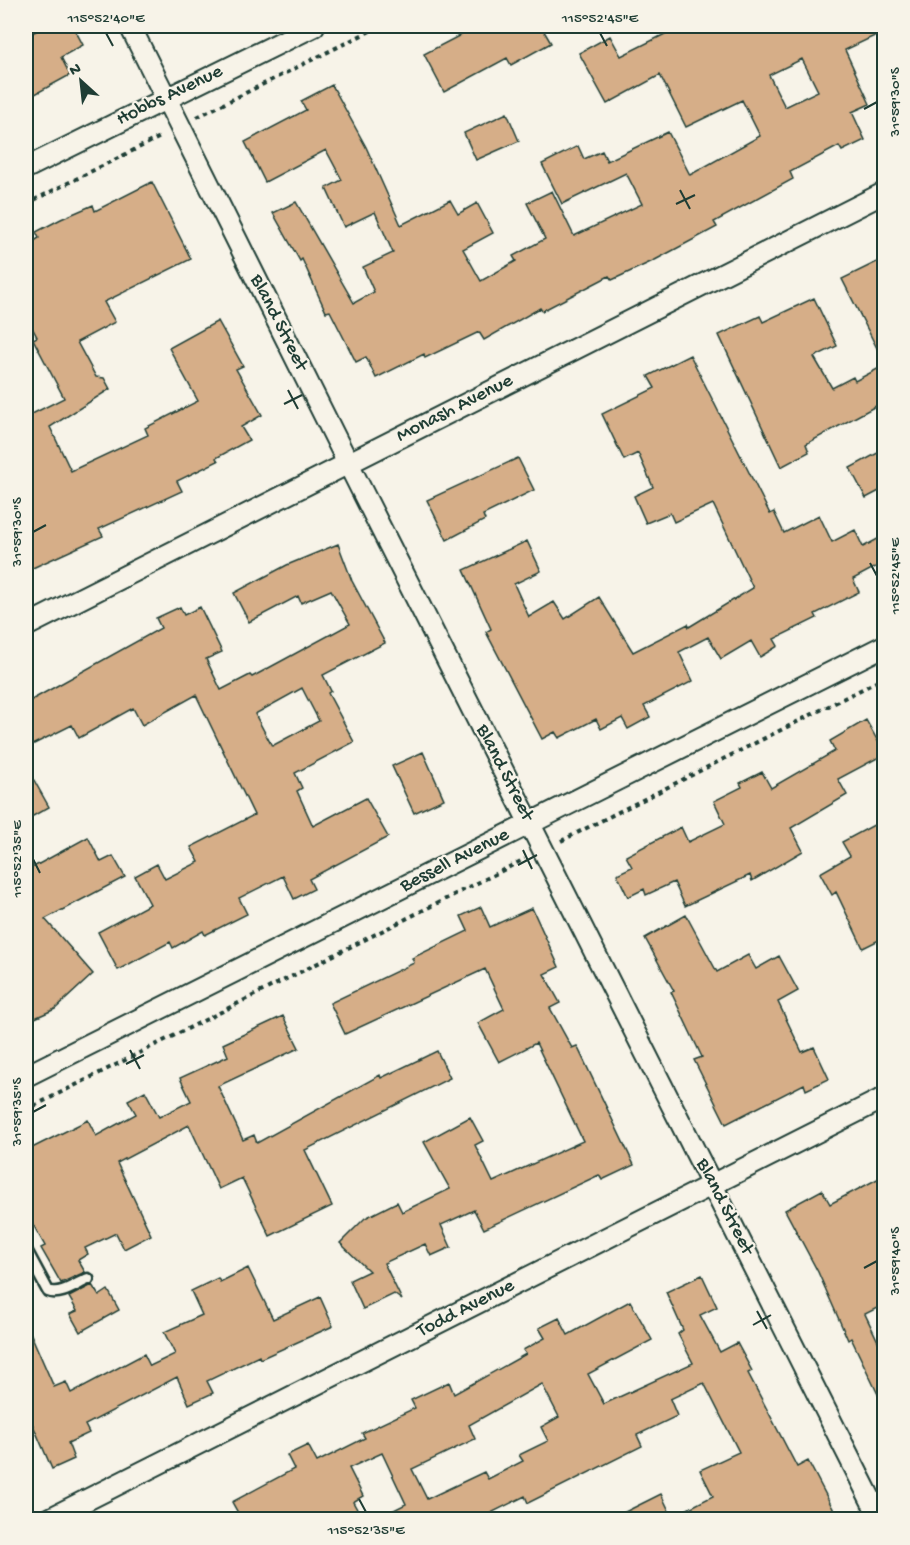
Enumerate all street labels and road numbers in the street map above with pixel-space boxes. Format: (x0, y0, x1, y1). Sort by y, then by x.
street label: Hobbs Avenue (113, 60, 227, 132)
street label: Bland Street (243, 270, 313, 377)
street label: Monash Avenue (393, 369, 518, 448)
street label: Bland Street (469, 720, 539, 827)
street label: Bessell Avenue (396, 823, 514, 899)
street label: Bland Street (689, 1154, 759, 1261)
street label: Todd Avenue (412, 1274, 519, 1344)

